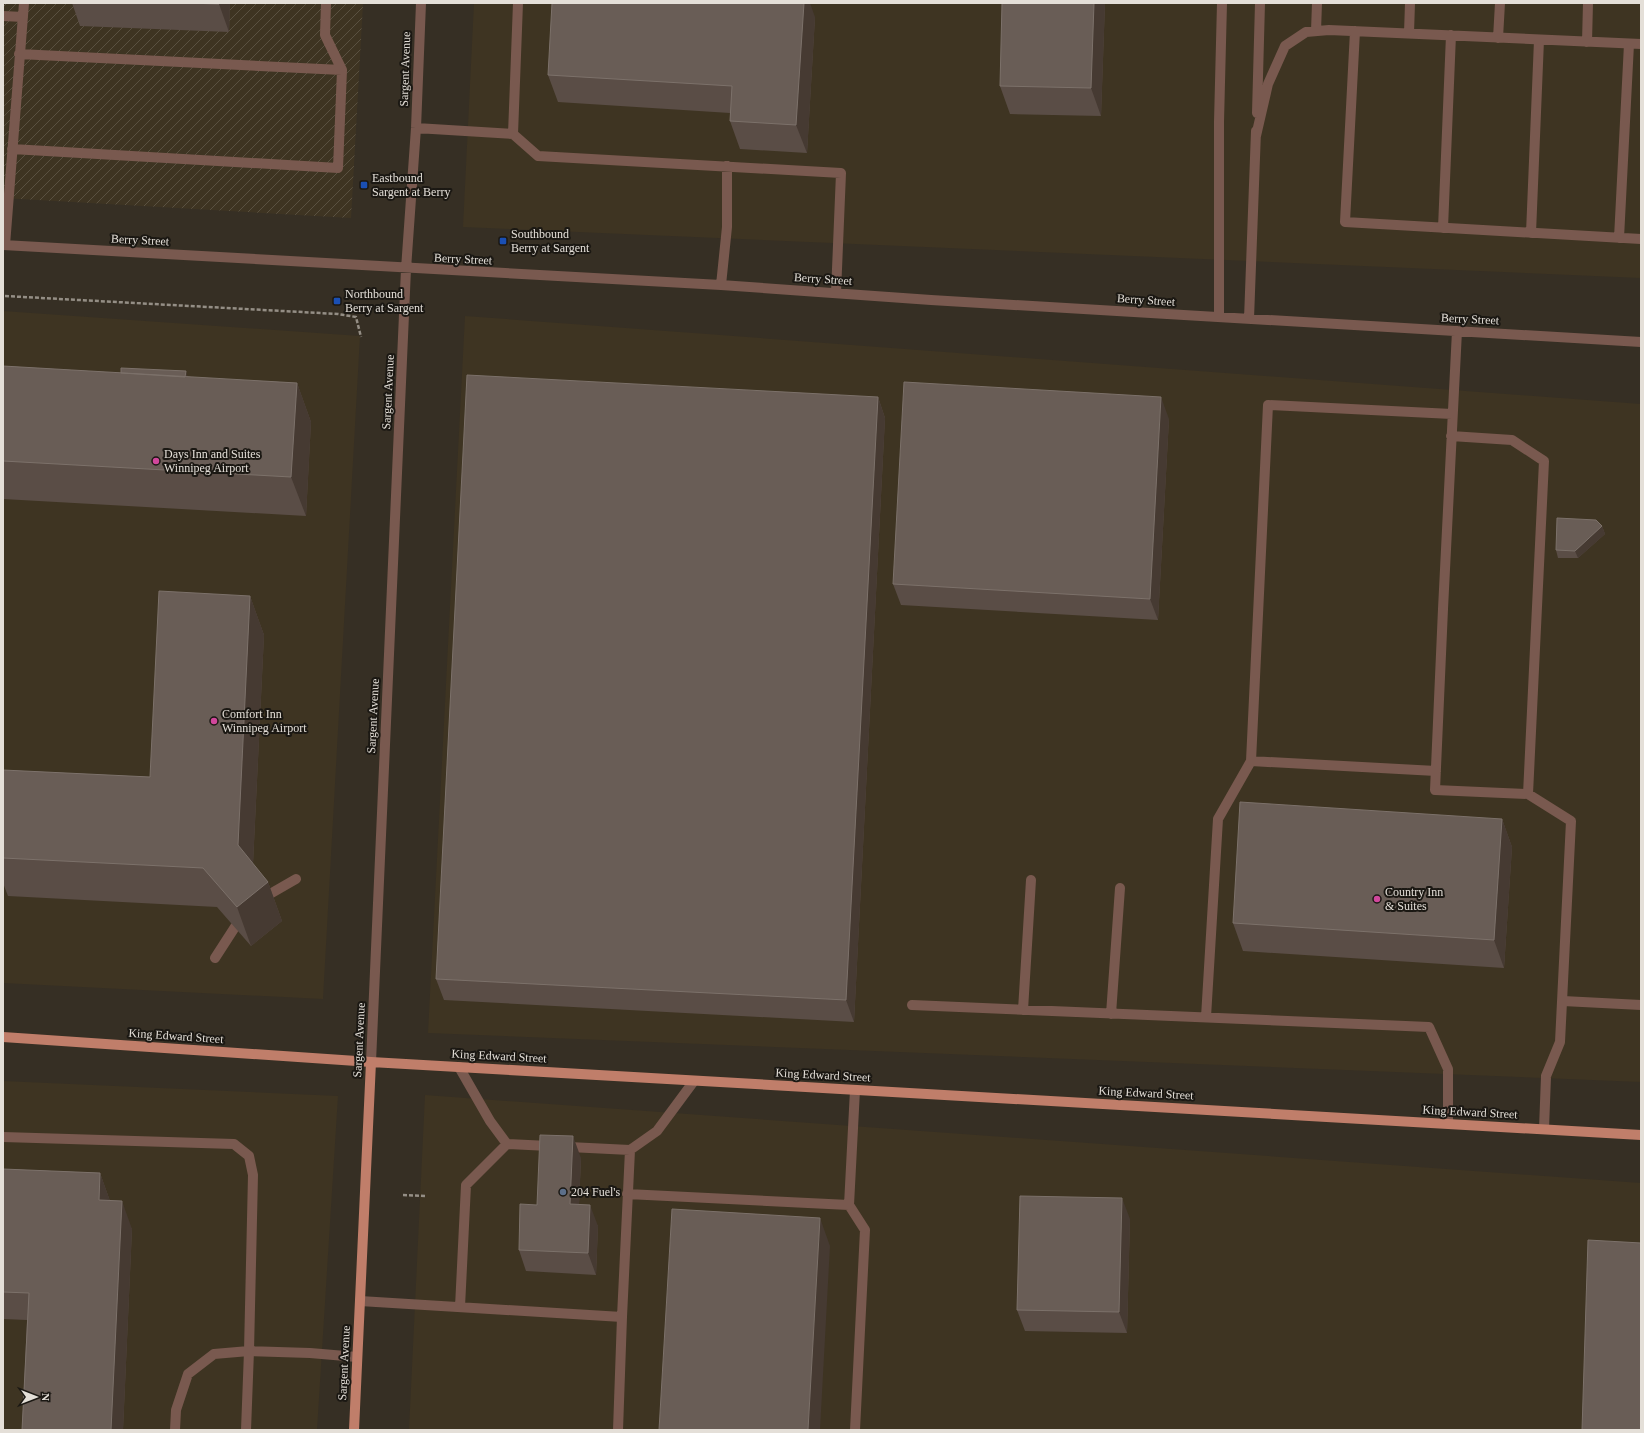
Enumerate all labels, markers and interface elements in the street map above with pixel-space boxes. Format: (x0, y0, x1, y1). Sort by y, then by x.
street label: Sargent Avenue (397, 31, 413, 107)
place label: Eastbound Sargent at Berry (372, 171, 450, 199)
marker: Eastbound Sargent at Berry (359, 180, 369, 190)
place label: Southbound Berry at Sargent (511, 227, 590, 255)
street label: Berry Street (111, 231, 170, 249)
marker: Southbound Berry at Sargent (498, 236, 508, 246)
street label: Berry Street (434, 250, 493, 268)
street label: Berry Street (793, 270, 853, 288)
place label: Northbound Berry at Sargent (345, 287, 424, 315)
street label: Berry Street (1116, 291, 1176, 309)
marker: Northbound Berry at Sargent (332, 296, 342, 306)
street label: Berry Street (1441, 310, 1500, 328)
street label: Sargent Avenue (379, 354, 397, 430)
place label: Days Inn and Suites Winnipeg Airport (164, 447, 261, 475)
marker: Days Inn and Suites Winnipeg Airport (151, 456, 161, 466)
street label: Sargent Avenue (364, 678, 382, 754)
place label: Comfort Inn Winnipeg Airport (222, 707, 307, 735)
marker: Comfort Inn Winnipeg Airport (209, 716, 219, 726)
place label: Country Inn & Suites (1385, 885, 1443, 913)
marker: Country Inn & Suites (1372, 894, 1382, 904)
street label: Sargent Avenue (350, 1002, 368, 1078)
street label: King Edward Street (128, 1026, 225, 1046)
street label: King Edward Street (451, 1047, 548, 1066)
street label: King Edward Street (775, 1066, 872, 1085)
street label: King Edward Street (1098, 1084, 1195, 1103)
street label: King Edward Street (1422, 1103, 1519, 1122)
place label: 204 Fuel's (571, 1185, 620, 1199)
marker: 204 Fuel's (558, 1187, 568, 1197)
street label: Sargent Avenue (335, 1325, 353, 1401)
north arrow (16, 1377, 56, 1417)
text: N (40, 1393, 52, 1401)

